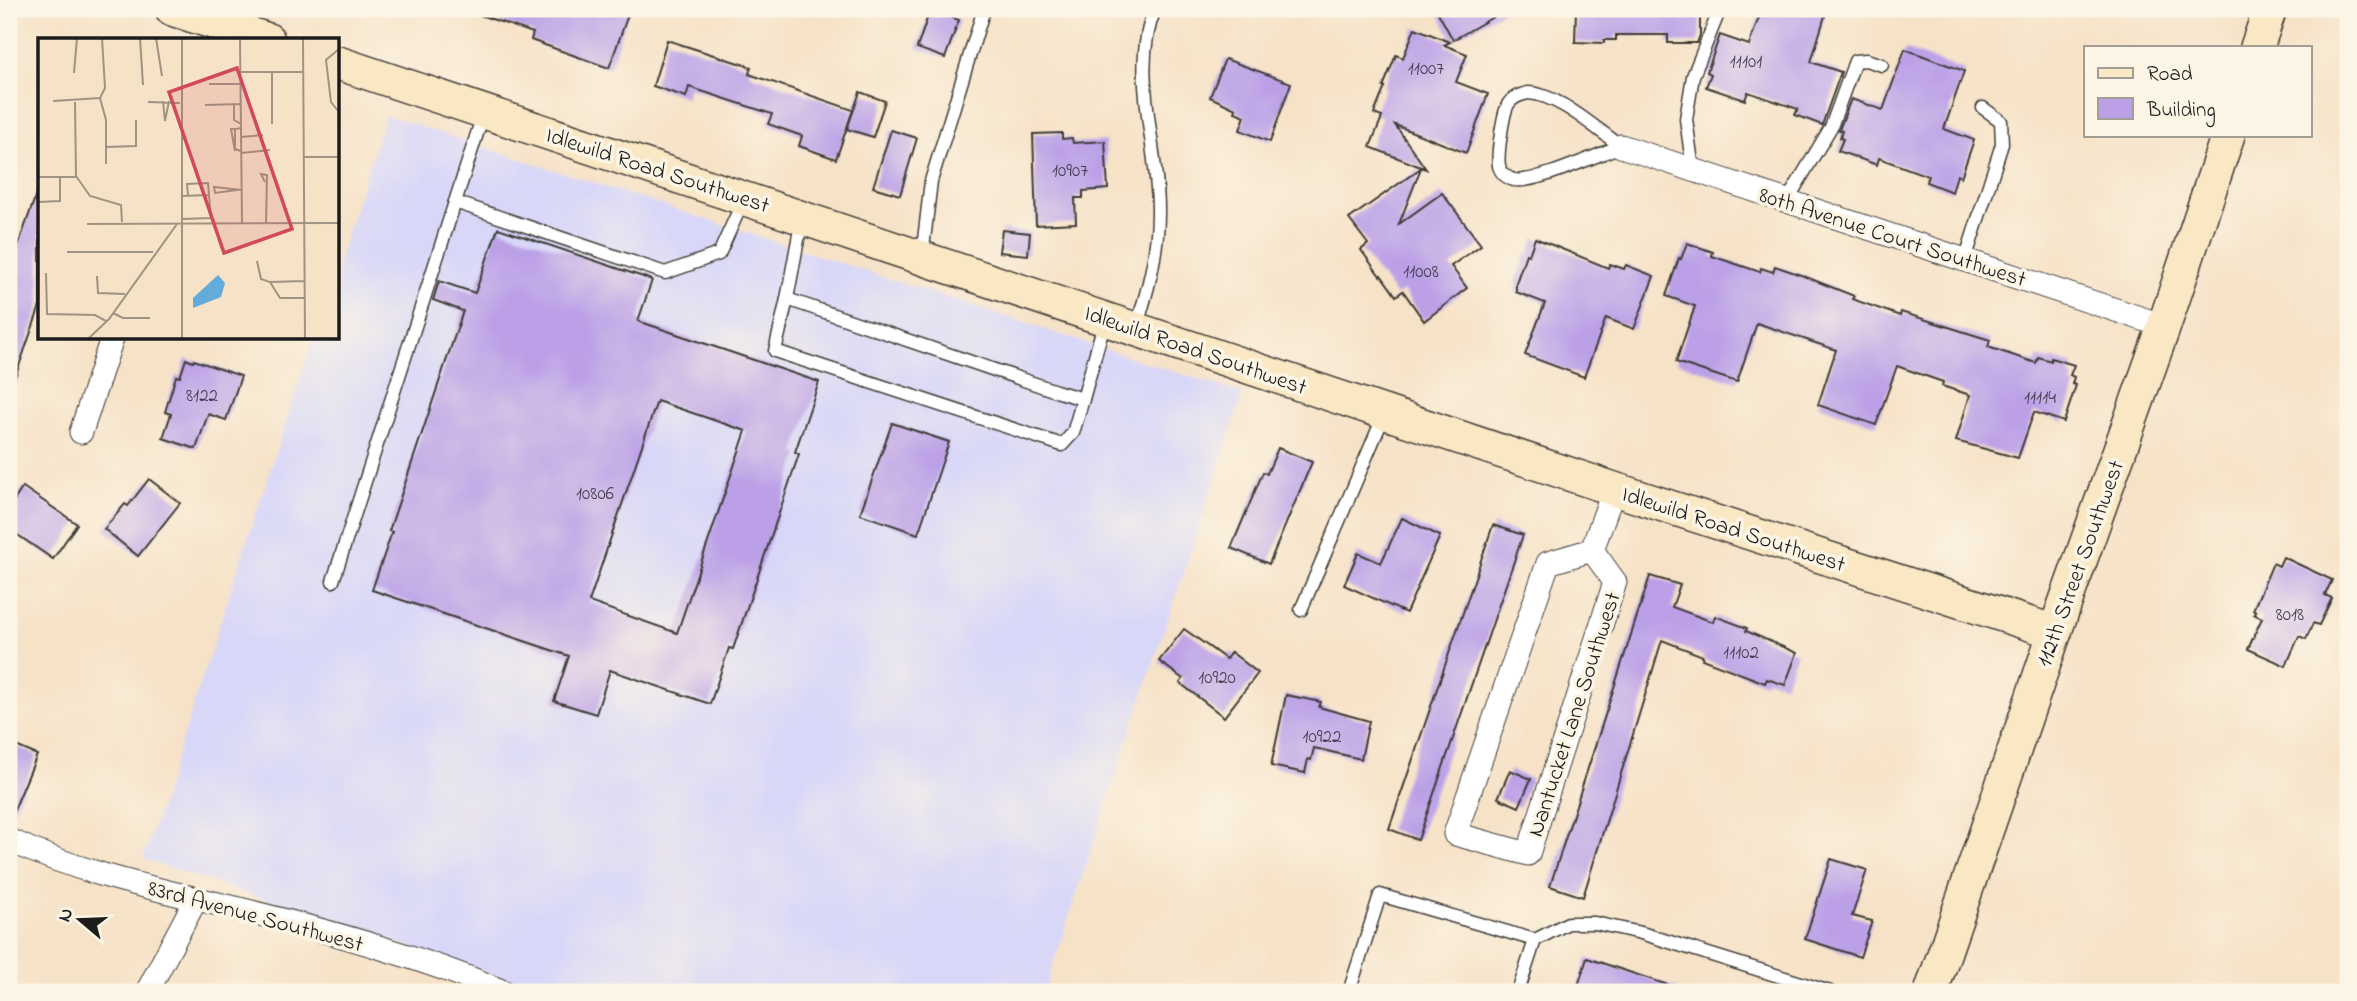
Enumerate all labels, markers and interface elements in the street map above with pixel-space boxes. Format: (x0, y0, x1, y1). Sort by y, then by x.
inset map (38, 38, 340, 340)
legend (2084, 46, 2312, 136)
house number: 11101 (1730, 49, 1762, 76)
house number: 11007 (1408, 56, 1444, 83)
text: Road (2147, 60, 2193, 90)
text: Building (2146, 96, 2216, 128)
street label: Idlewild Road Southwest (541, 120, 774, 223)
house number: 10907 (1052, 158, 1088, 185)
street label: 80th Avenue Court Southwest (1754, 180, 2030, 297)
house number: 11008 (1403, 259, 1439, 286)
street label: Idlewild Road Southwest (1079, 298, 1311, 405)
house number: 8122 (186, 383, 218, 410)
house number: 11114 (2024, 385, 2056, 412)
street label: 112th Street Southwest (2029, 456, 2134, 672)
street label: Idlewild Road Southwest (1617, 479, 1850, 582)
house number: 10806 (576, 481, 614, 508)
street label: Nantucket Lane Southwest (1520, 588, 1631, 842)
house number: 8018 (2276, 602, 2304, 629)
house number: 11102 (1723, 640, 1759, 667)
house number: 10920 (1198, 665, 1236, 692)
house number: 10922 (1303, 724, 1341, 751)
street label: 83rd Avenue Southwest (144, 873, 367, 962)
north arrow (46, 886, 116, 956)
text: N (51, 905, 81, 926)

